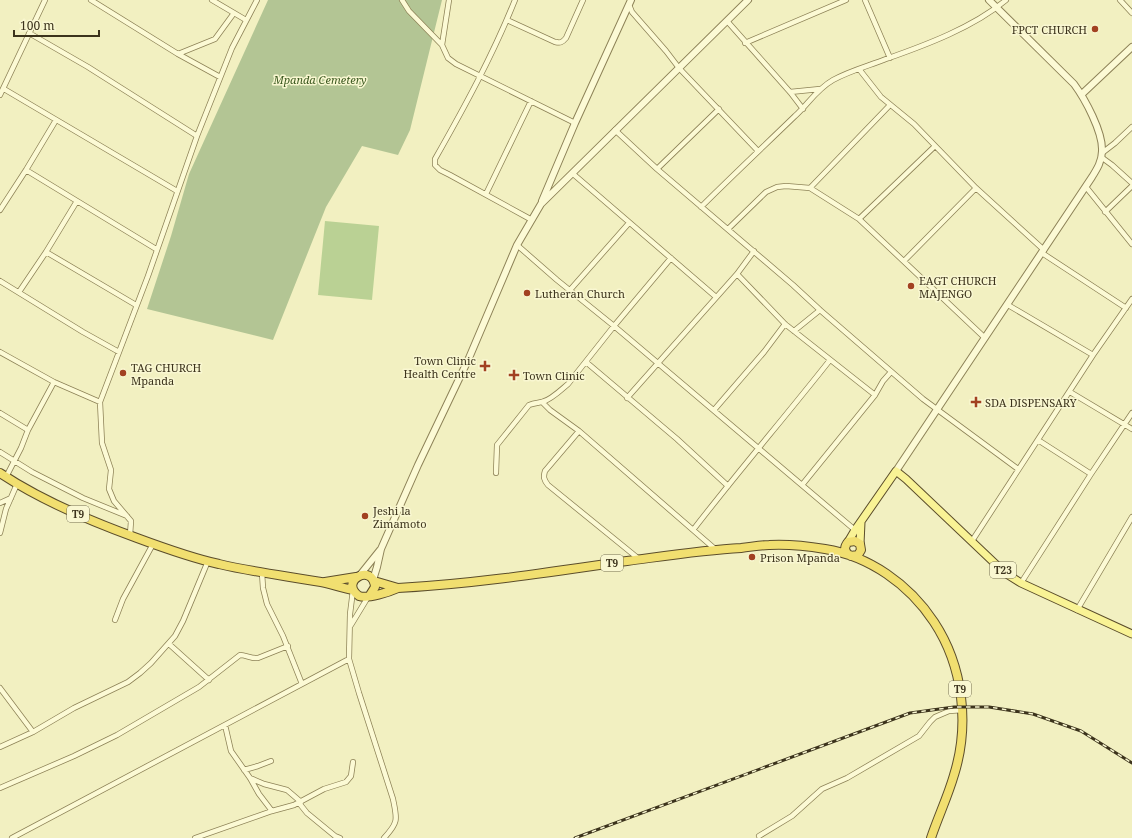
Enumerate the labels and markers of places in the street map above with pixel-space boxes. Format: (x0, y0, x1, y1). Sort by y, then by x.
place label: FPCT CHURCH (1012, 22, 1087, 37)
marker: FPCT CHURCH (1090, 24, 1100, 34)
place label: EAGT CHURCH MAJENGO (919, 273, 997, 301)
marker: EAGT CHURCH MAJENGO (906, 281, 916, 291)
place label: Lutheran Church (535, 286, 625, 301)
marker: Lutheran Church (522, 288, 532, 298)
place label: Town Clinic Health Centre (403, 353, 476, 381)
place label: TAG CHURCH Mpanda (131, 360, 201, 388)
marker: Town Clinic Health Centre (479, 360, 491, 372)
marker: TAG CHURCH Mpanda (118, 368, 128, 378)
place label: Town Clinic (523, 368, 585, 383)
marker: Town Clinic (508, 369, 520, 381)
place label: SDA DISPENSARY (985, 395, 1077, 410)
marker: SDA DISPENSARY (970, 396, 982, 408)
place label: Jeshi la Zimamoto (372, 503, 427, 531)
marker: Jeshi la Zimamoto (360, 511, 370, 521)
place label: Prison Mpanda (760, 550, 840, 565)
marker: Prison Mpanda (747, 552, 757, 562)

